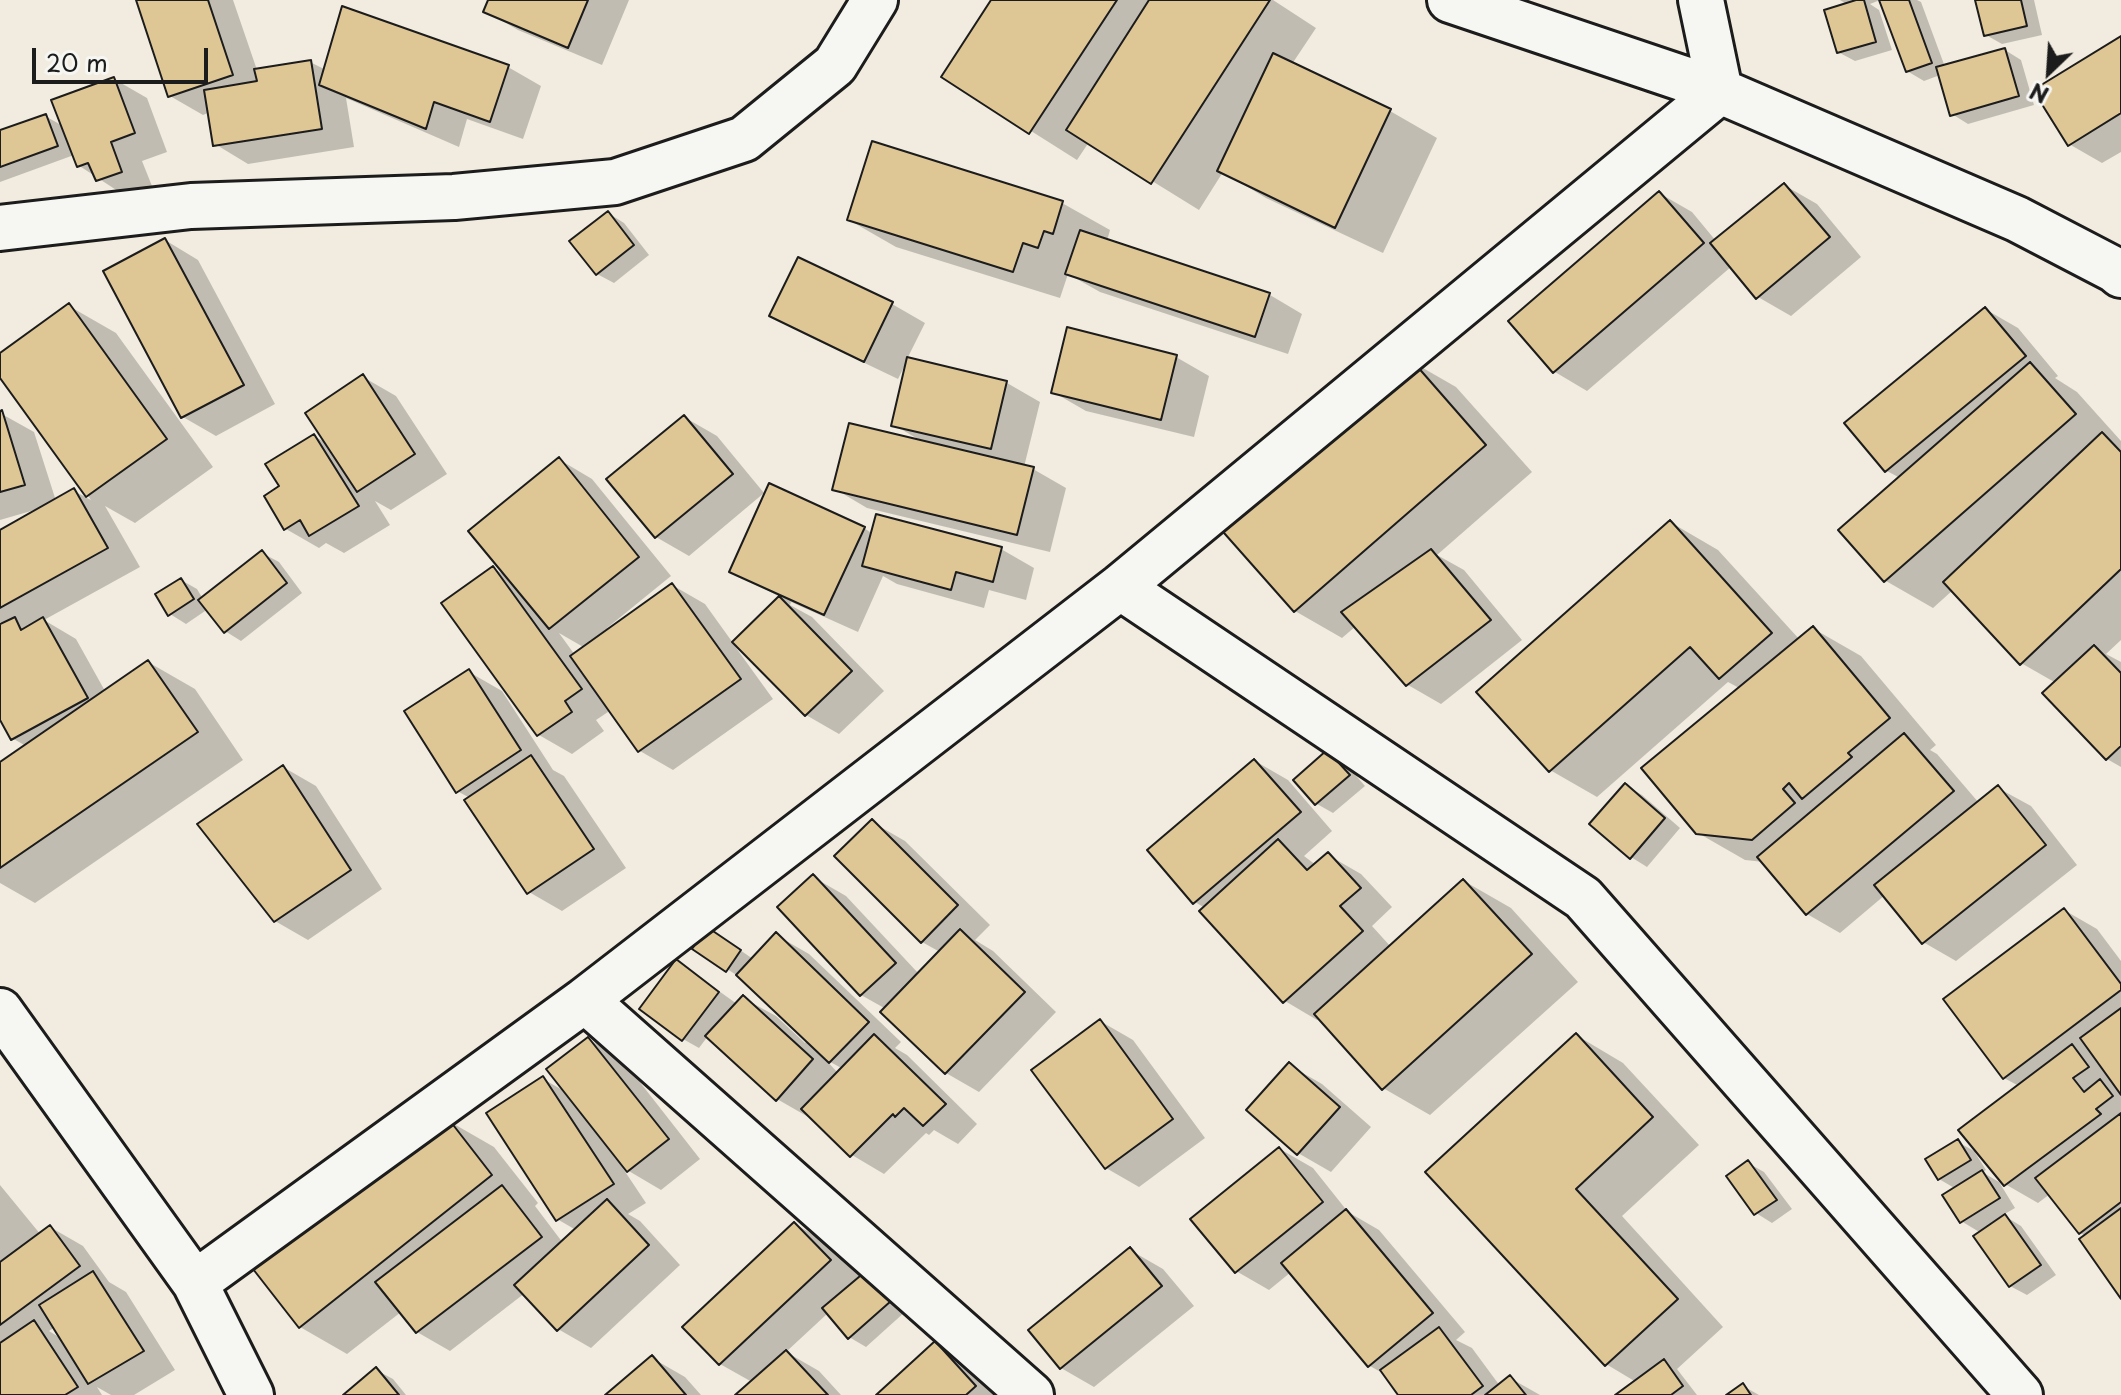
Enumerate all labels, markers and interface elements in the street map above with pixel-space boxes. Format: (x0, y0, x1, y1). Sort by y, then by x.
scale bar (36, 32, 212, 82)
north arrow (2009, 32, 2089, 112)
text: 20 m (46, 44, 108, 80)
text: N (2024, 76, 2054, 113)

